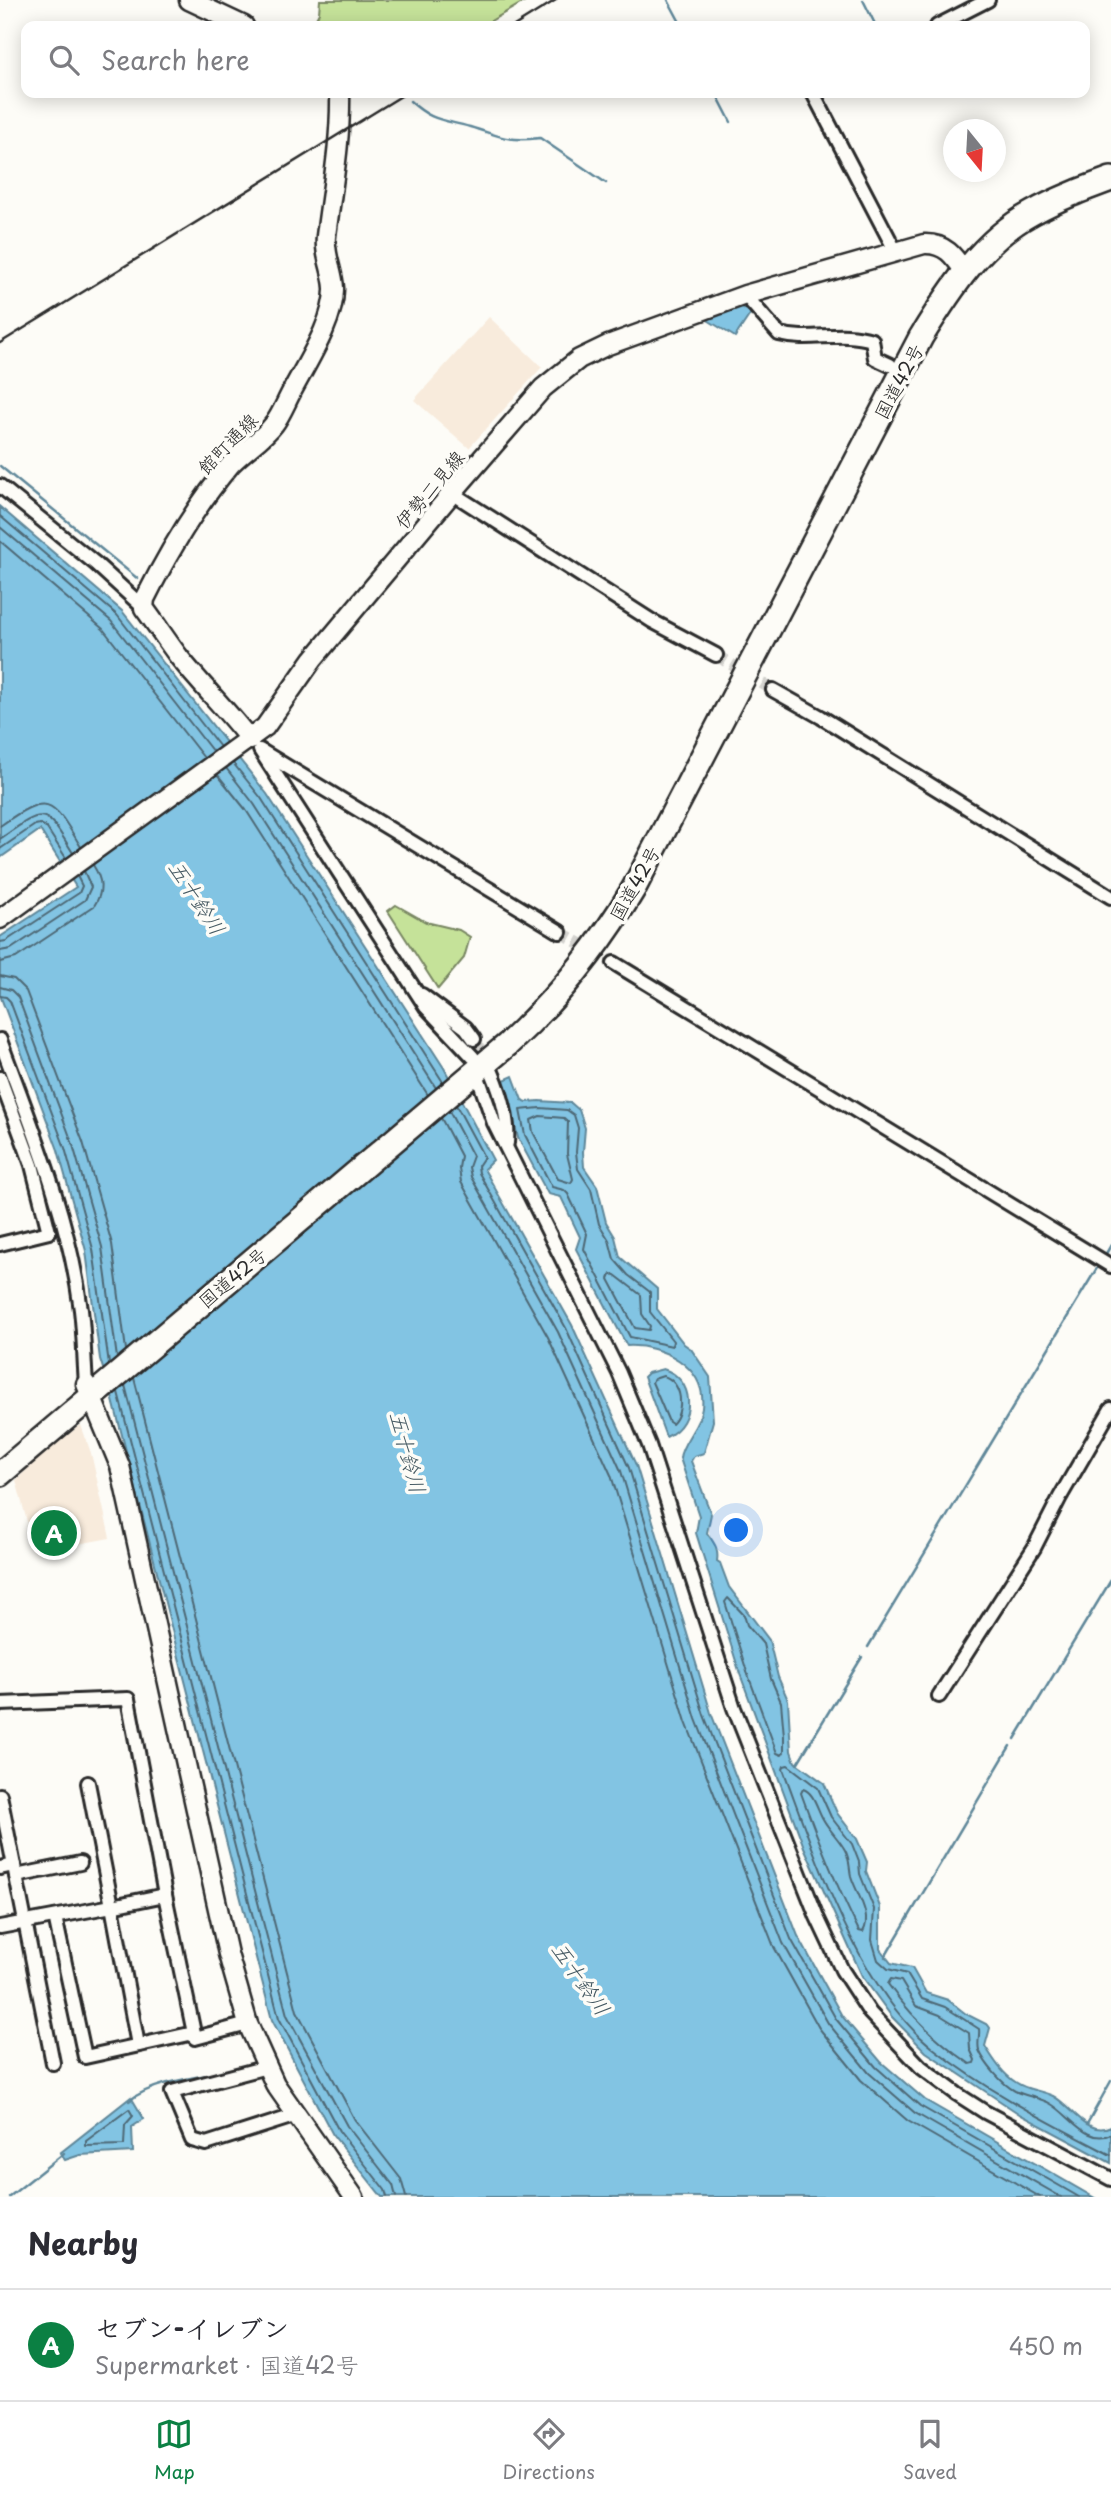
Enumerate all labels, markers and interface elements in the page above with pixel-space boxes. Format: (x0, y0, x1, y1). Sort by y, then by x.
search box (21, 21, 1090, 98)
text: Search here (101, 40, 250, 79)
icon: search (45, 41, 83, 79)
north arrow (943, 119, 1006, 182)
street label: 国道42号 (866, 338, 930, 424)
street label: 館町通線 (191, 406, 263, 480)
street label: 伊勢二見線 (388, 444, 470, 534)
street label: 国道42号 (602, 840, 666, 926)
water label: 五十鈴川 (162, 853, 234, 941)
street label: 国道42号 (192, 1240, 272, 1314)
water label: 五十鈴川 (383, 1407, 435, 1497)
pin: A (31, 1507, 77, 1559)
your location (719, 1513, 753, 1547)
water label: 五十鈴川 (545, 1934, 619, 2022)
text: Nearby (28, 2220, 138, 2265)
text: セブン-イレブン (95, 2308, 289, 2347)
text: A (42, 2328, 60, 2363)
text: 450 m (1009, 2328, 1083, 2363)
text: Supermarket · 国道42号 (95, 2347, 359, 2382)
tab: Map (154, 2415, 195, 2485)
tab: Directions (503, 2415, 595, 2485)
tab: Saved (903, 2415, 957, 2485)

